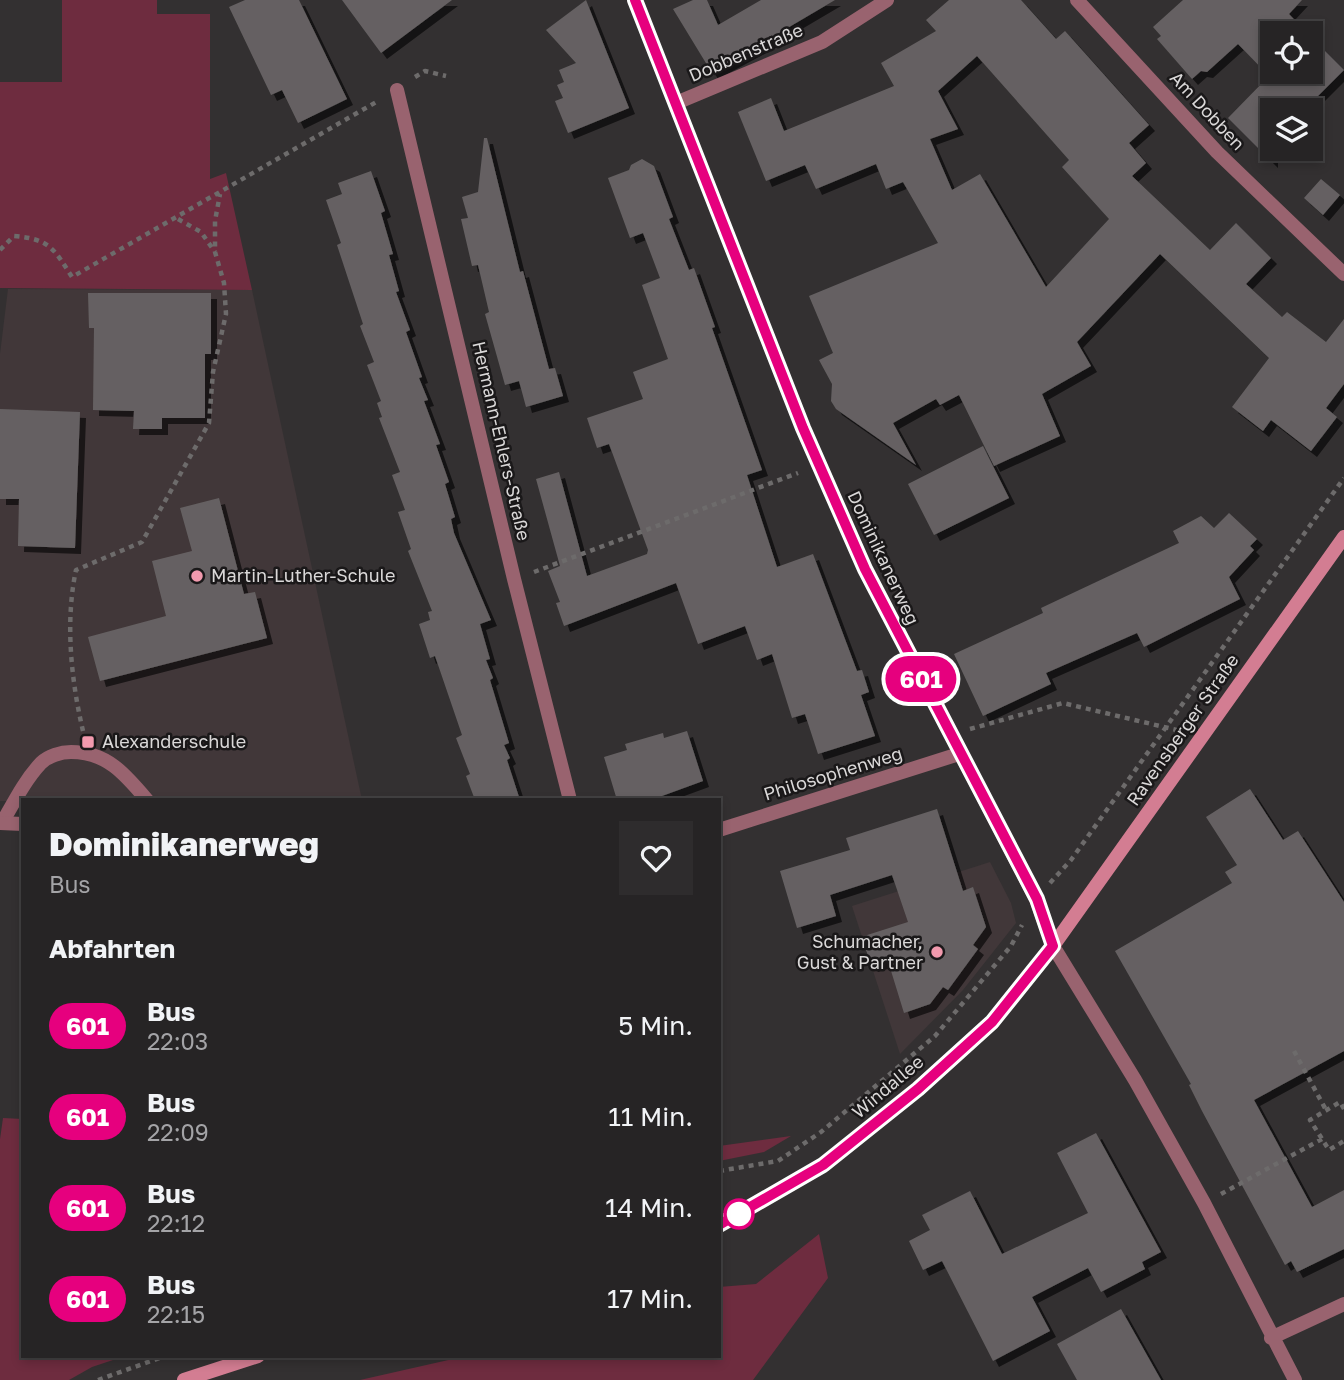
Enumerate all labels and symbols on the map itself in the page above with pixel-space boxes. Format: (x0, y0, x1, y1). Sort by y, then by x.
street label: Dobbenstraße (685, 18, 806, 86)
street label: Am Dobben (1166, 66, 1250, 154)
street label: Hermann-Ehlers-Straße (468, 339, 536, 543)
street label: Dominikanerweg (843, 487, 925, 628)
place label: Martin-Luther-Schule (211, 564, 396, 586)
marker: Martin-Luther-Schule (189, 568, 205, 584)
street label: Ravensberger Straße (1121, 649, 1243, 810)
line badge: 601 (881, 656, 961, 702)
place label: Alexanderschule (102, 730, 246, 752)
marker: Alexanderschule (80, 734, 96, 750)
street label: Philosophenweg (761, 742, 905, 805)
place label: Schumacher, Gust & Partner (797, 930, 923, 973)
marker: Schumacher, Gust & Partner (929, 944, 945, 960)
street label: Windallee (847, 1050, 928, 1123)
unlabelled marker (724, 1199, 754, 1229)

